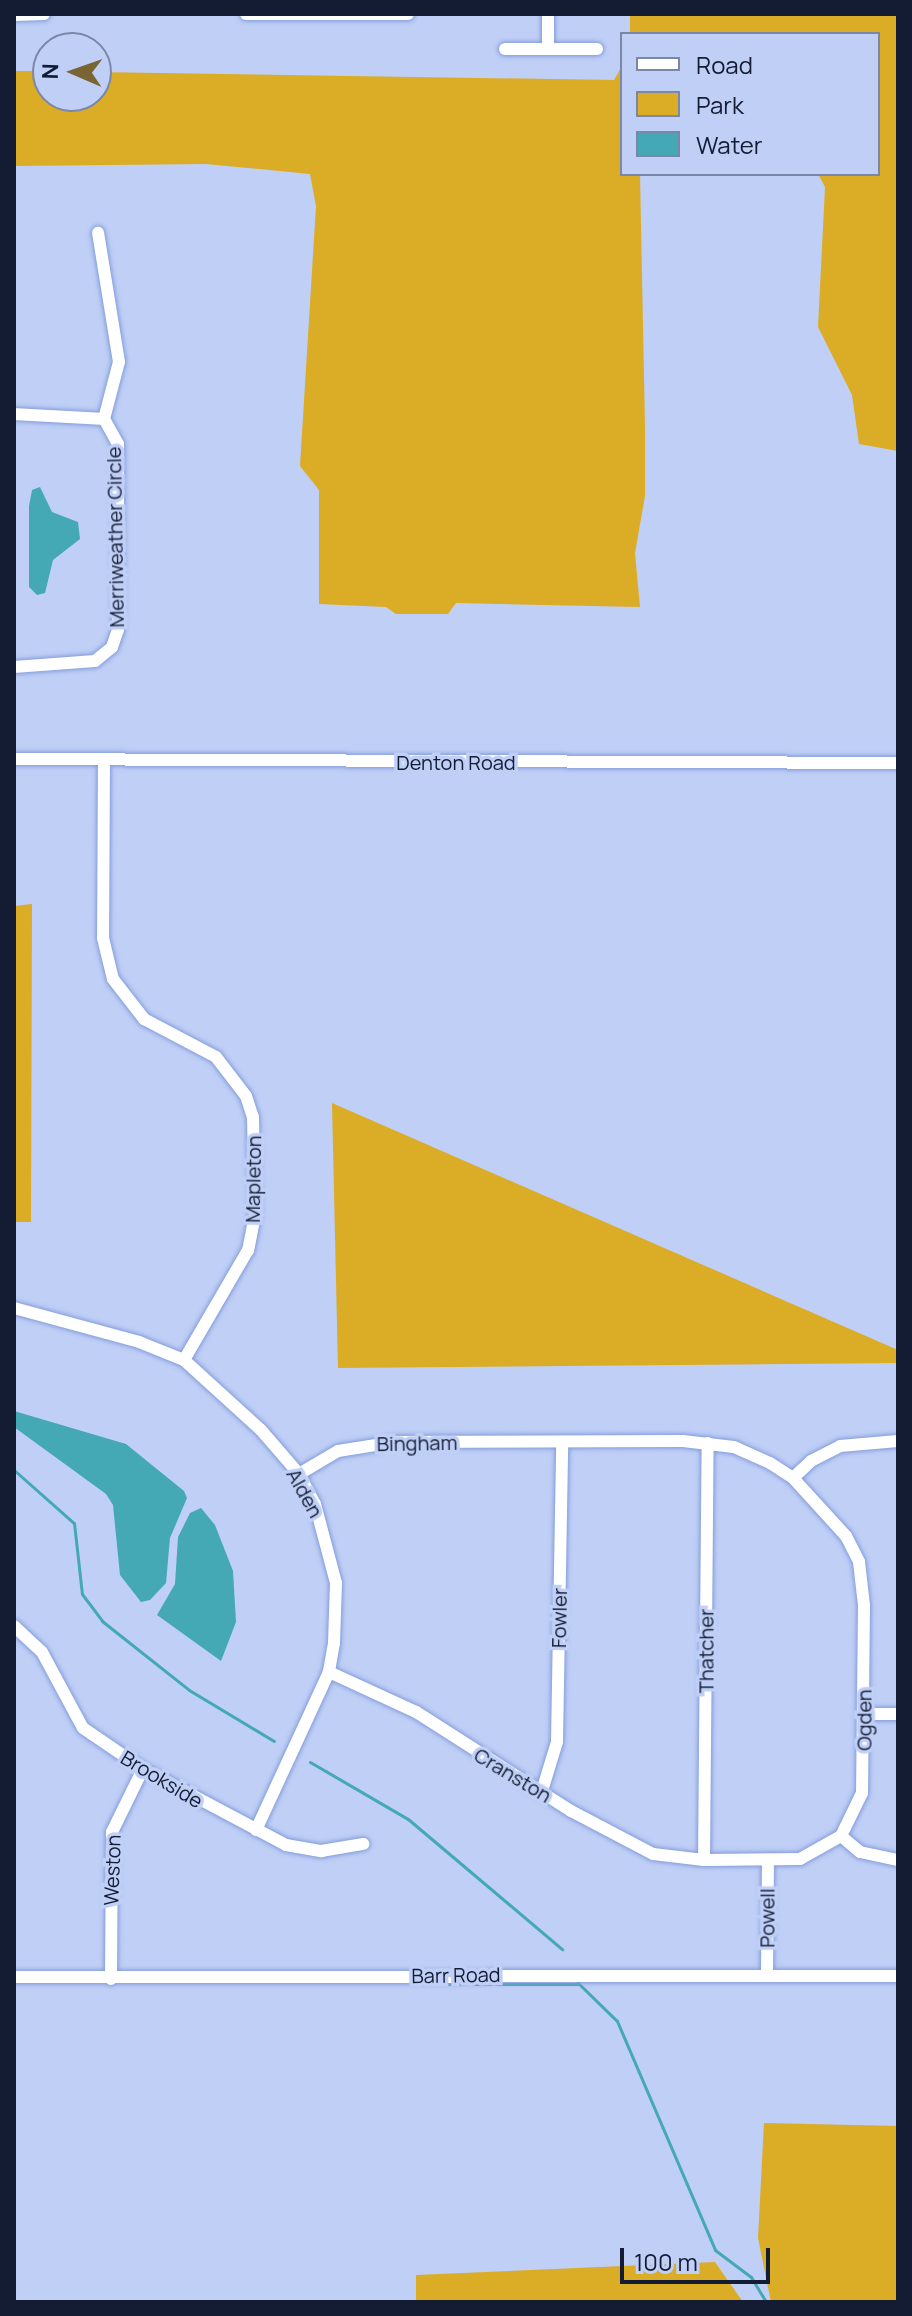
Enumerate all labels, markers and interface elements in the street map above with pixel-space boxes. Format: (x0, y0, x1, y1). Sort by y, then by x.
north arrow (32, 32, 112, 112)
legend (620, 32, 880, 176)
text: Road (696, 48, 753, 81)
text: N (35, 63, 65, 80)
text: Park (696, 88, 744, 121)
text: Water (696, 128, 763, 161)
street label: Merriweather Circle (101, 446, 129, 628)
street label: Denton Road (396, 750, 516, 774)
street label: Mapleton (240, 1135, 266, 1223)
street label: Bingham (376, 1430, 458, 1456)
street label: Alden (282, 1464, 328, 1522)
street label: Fowler (546, 1588, 572, 1648)
street label: Thatcher (694, 1609, 718, 1693)
street label: Ogden (852, 1689, 876, 1751)
street label: Cranston (470, 1743, 556, 1807)
street label: Brookside (117, 1745, 207, 1813)
street label: Weston (99, 1834, 125, 1906)
street label: Powell (755, 1888, 779, 1948)
street label: Barr Road (411, 1962, 501, 1988)
scale bar (624, 2232, 774, 2282)
text: 100 m (634, 2245, 698, 2278)

